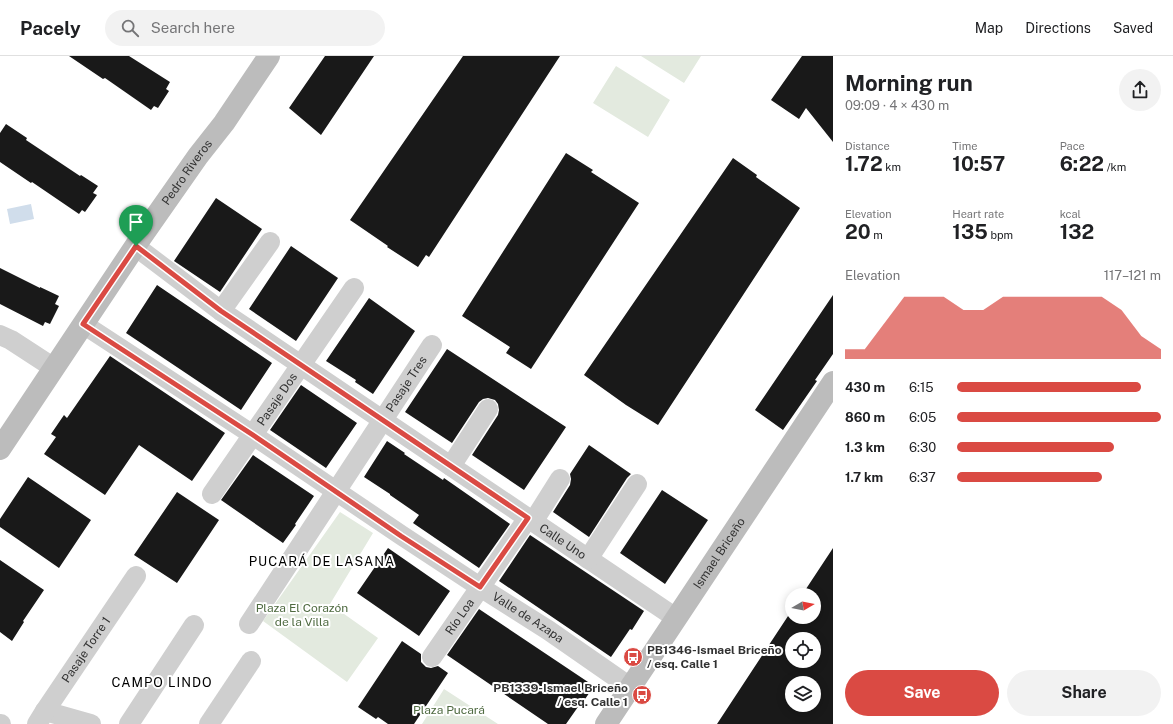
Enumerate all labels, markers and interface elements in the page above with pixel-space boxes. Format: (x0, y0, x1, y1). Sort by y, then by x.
search box (105, 10, 385, 46)
text: Pacely (20, 17, 81, 39)
icon: search (119, 17, 141, 39)
text: Search here (151, 19, 235, 36)
text: Map (975, 20, 1003, 36)
text: Directions (1025, 20, 1091, 36)
text: Saved (1113, 20, 1153, 36)
button: share (1119, 69, 1161, 111)
text: Morning run (845, 70, 973, 96)
text: 09:09 · 4 × 430 m (845, 98, 949, 113)
street label: Pedro Riveros (159, 137, 215, 208)
text: Distance (845, 140, 890, 152)
text: Time (952, 140, 977, 152)
text: Pace (1060, 140, 1085, 152)
text: 1.72 (845, 152, 883, 176)
text: 10:57 (952, 152, 1005, 176)
text: 6:22 (1060, 152, 1104, 176)
text: km (883, 161, 901, 173)
text: /km (1104, 161, 1126, 173)
pin (119, 205, 153, 246)
text: Elevation (845, 208, 892, 220)
text: Heart rate (952, 208, 1004, 220)
text: kcal (1060, 208, 1081, 220)
icon: arrive (125, 211, 147, 233)
text: 20 (845, 220, 871, 244)
text: 135 (952, 220, 988, 244)
text: 132 (1060, 220, 1094, 244)
text: m (871, 229, 883, 241)
text: bpm (988, 229, 1013, 241)
text: Elevation (845, 268, 900, 283)
text: 117–121 m (1104, 268, 1161, 283)
street label: Pasaje Tres (383, 353, 430, 415)
street label: Pasaje Dos (254, 370, 300, 428)
text: 430 m (845, 380, 885, 395)
text: 6:15 (909, 380, 934, 395)
text: 860 m (845, 410, 885, 425)
text: 6:05 (909, 410, 936, 425)
text: 1.3 km (845, 440, 885, 455)
text: 6:30 (909, 440, 936, 455)
text: 1.7 km (845, 470, 883, 485)
text: 6:37 (909, 470, 936, 485)
street label: Ismael Briceño (691, 515, 748, 591)
street label: Calle Uno (537, 521, 589, 562)
district label: PUCARÁ DE LASANA (249, 553, 395, 569)
north arrow (785, 588, 821, 624)
map controls (785, 588, 821, 712)
street label: Valle de Azapa (490, 589, 566, 646)
street label: Río Loa (443, 596, 477, 637)
park label: Plaza El Corazón de la Villa (256, 601, 348, 629)
street label: Pasaje Torre 1 (59, 614, 113, 686)
button: locate (785, 632, 821, 668)
place label: PB1346-Ismael Briceño / esq. Calle 1 (647, 643, 782, 671)
bus stop icon: PB1346-Ismael Briceño / esq. Calle 1 (622, 646, 644, 668)
button: Save (845, 670, 999, 716)
button: Share (1007, 670, 1161, 716)
district label: CAMPO LINDO (111, 675, 213, 690)
button: layers (785, 676, 821, 712)
place label: PB1339-Ismael Briceño / esq. Calle 1 (493, 681, 628, 709)
bus stop icon: PB1339-Ismael Briceño / esq. Calle 1 (631, 684, 653, 706)
park label: Plaza Pucará (413, 703, 485, 717)

